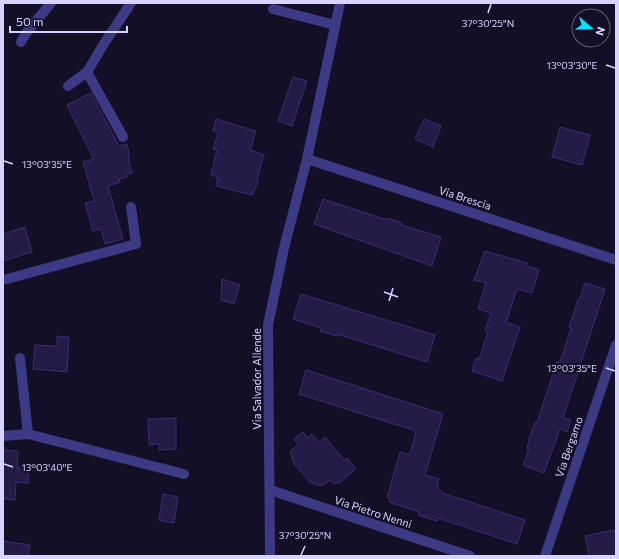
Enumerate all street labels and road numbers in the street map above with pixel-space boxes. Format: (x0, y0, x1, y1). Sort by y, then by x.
street label: Via Brescia (437, 183, 493, 212)
street label: Via Salvador Allende (250, 328, 263, 430)
street label: Via Bergamo (552, 414, 585, 479)
street label: Via Pietro Nenni (333, 493, 414, 530)

